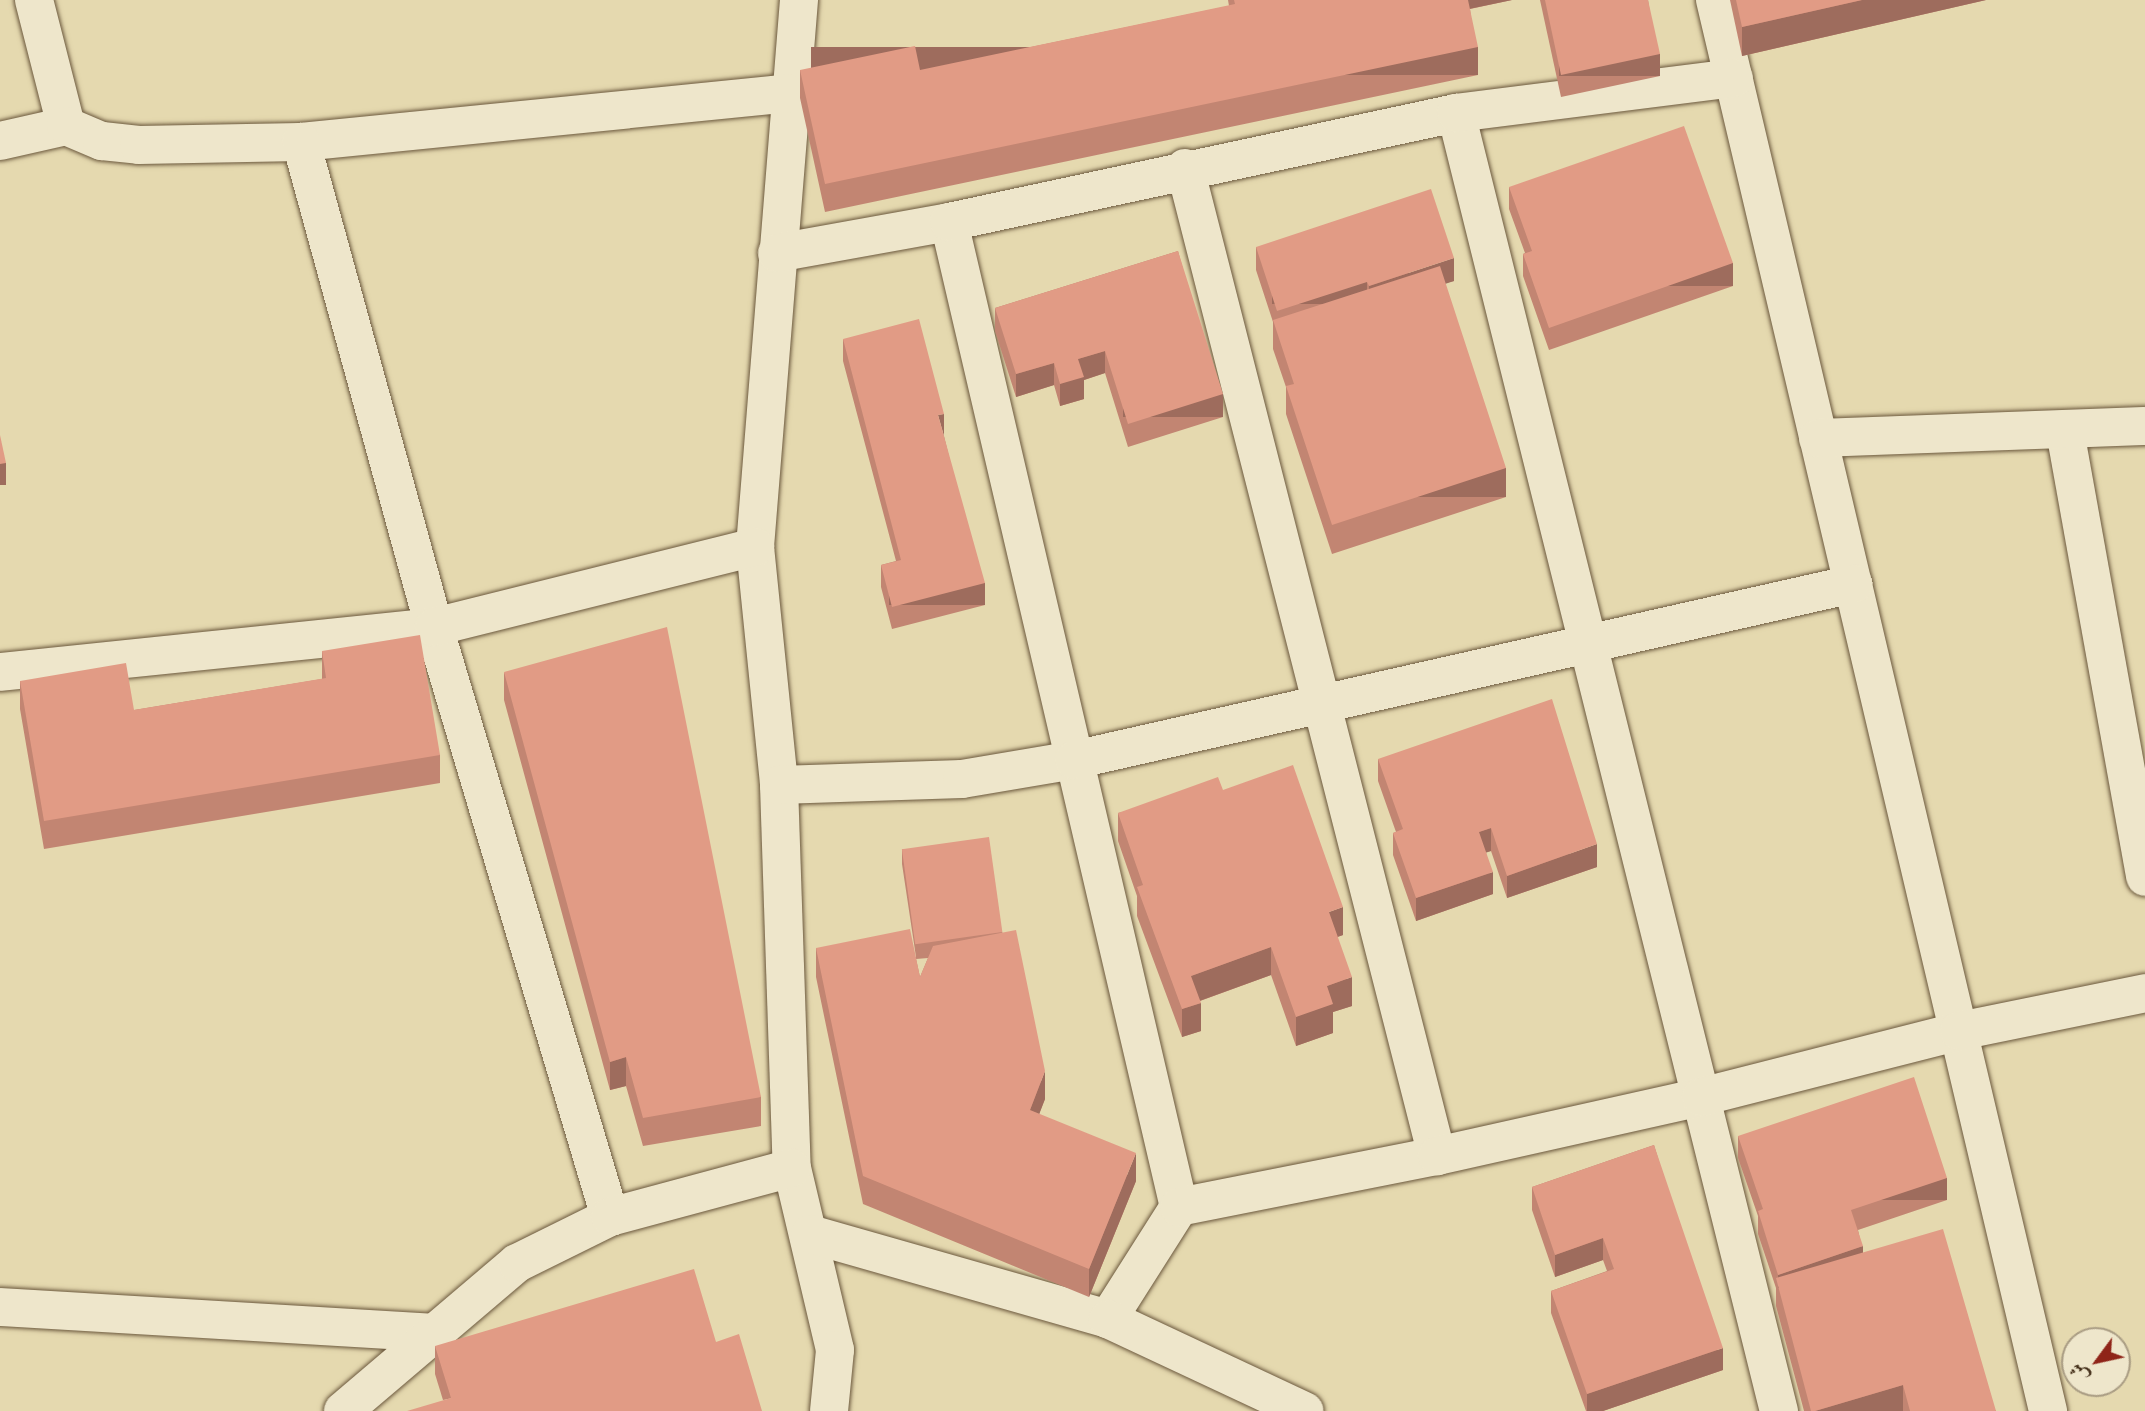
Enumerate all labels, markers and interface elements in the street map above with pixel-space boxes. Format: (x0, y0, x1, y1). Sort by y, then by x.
north arrow (2061, 1327, 2131, 1397)
text: ش (2064, 1357, 2096, 1387)

